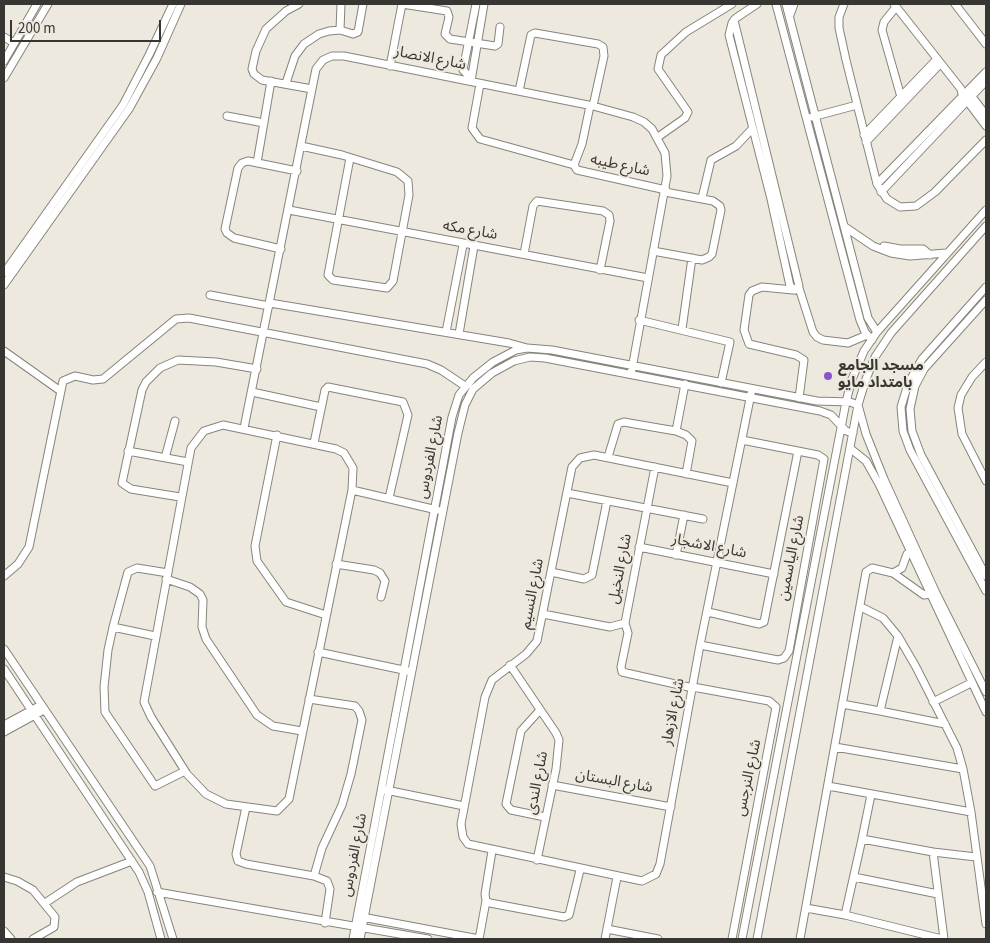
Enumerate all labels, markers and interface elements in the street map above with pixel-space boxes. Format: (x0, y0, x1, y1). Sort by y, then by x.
scale bar (12, 10, 164, 42)
text: 200 m (18, 18, 56, 39)
street label: شارع الانصار (393, 43, 467, 75)
street label: شارع طيبه (589, 151, 651, 181)
street label: شارع مكه (441, 217, 499, 245)
place label: مسجد الجامع بامتداد مايو (838, 358, 924, 393)
marker: مسجد الجامع بامتداد مايو (822, 370, 834, 382)
street label: شارع الفردوس (414, 414, 448, 500)
street label: شارع الياسمين (775, 514, 809, 602)
street label: شارع الاشجار (670, 531, 748, 563)
street label: شارع النخيل (605, 532, 637, 606)
street label: شارع النسيم (517, 557, 549, 631)
street label: شارع الازهار (659, 677, 689, 747)
street label: شارع النرجس (732, 738, 766, 818)
street label: شارع الندى (523, 750, 553, 816)
street label: شارع البستان (574, 766, 654, 798)
street label: شارع الفردوس (338, 812, 372, 898)

